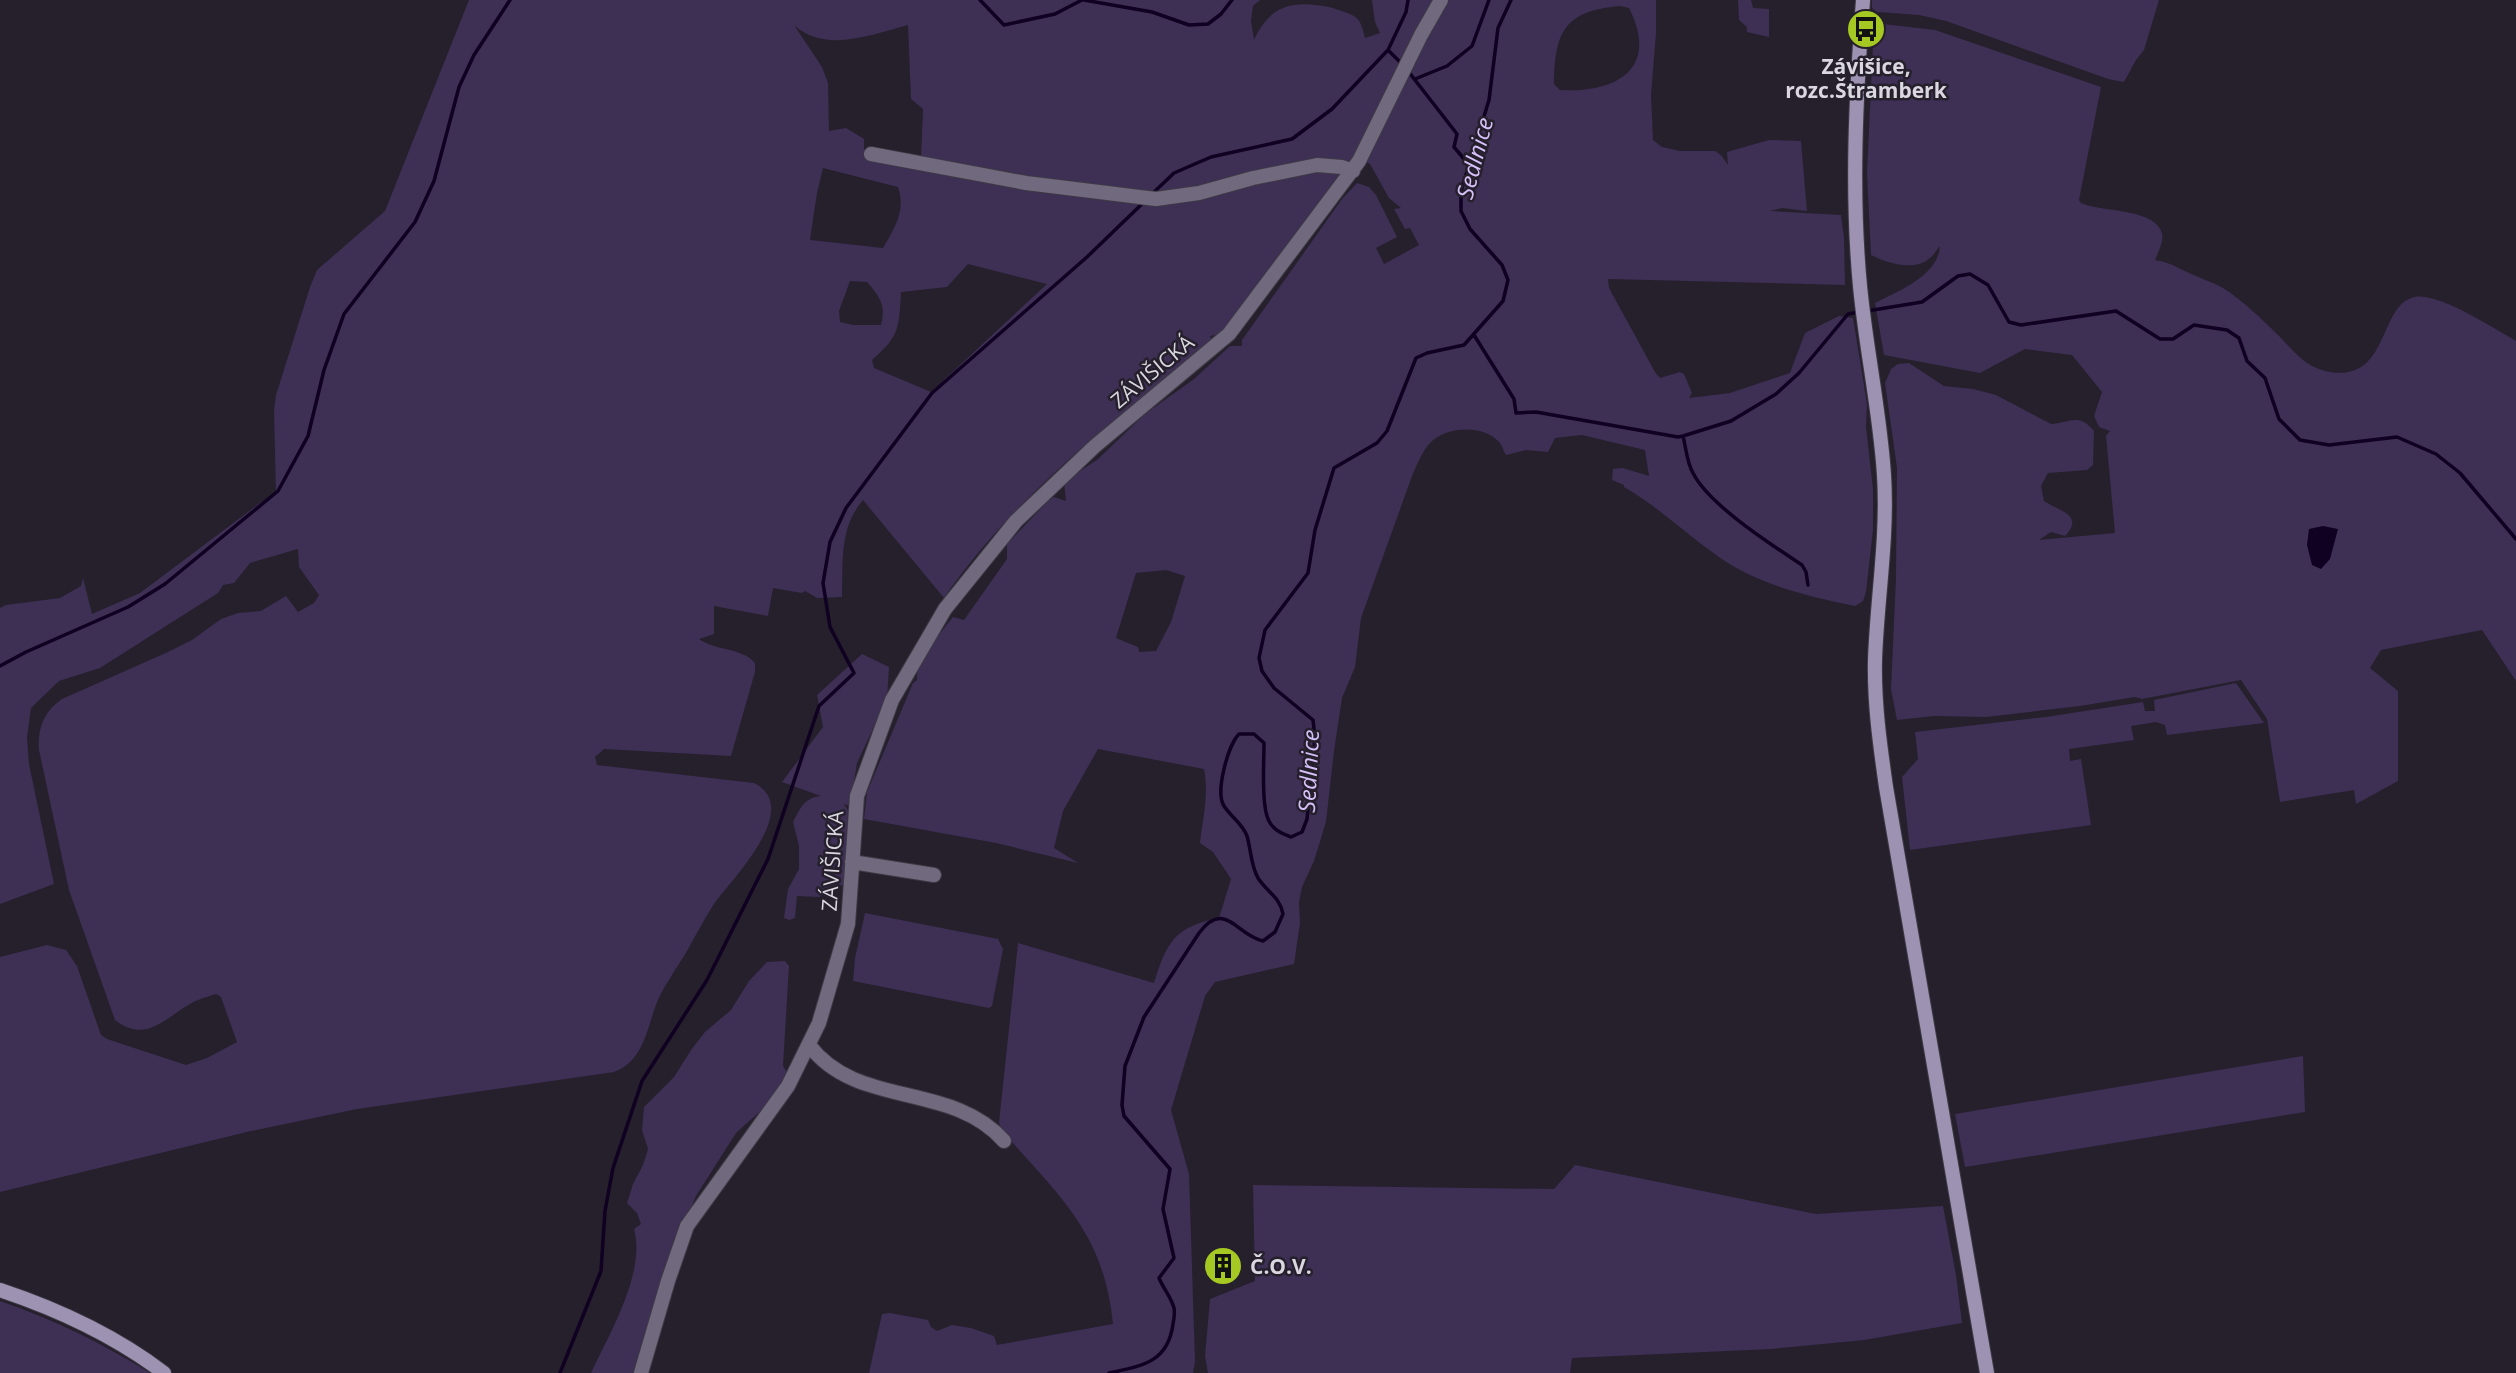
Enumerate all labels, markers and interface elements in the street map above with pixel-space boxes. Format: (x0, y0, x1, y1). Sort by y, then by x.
bus stop icon: Závišice, rozc.Štramberk (1845, 8, 1887, 50)
place label: Závišice, rozc.Štramberk (1785, 52, 1948, 104)
water label: Sedlnice (1448, 114, 1500, 202)
street label: ZÁVIŠICKÁ (1105, 328, 1200, 414)
water label: Sedlnice (1290, 729, 1326, 813)
street label: ZÁVIŠICKÁ (815, 809, 850, 912)
building icon: Č.O.V. (1202, 1245, 1244, 1287)
place label: Č.O.V. (1250, 1252, 1312, 1280)

